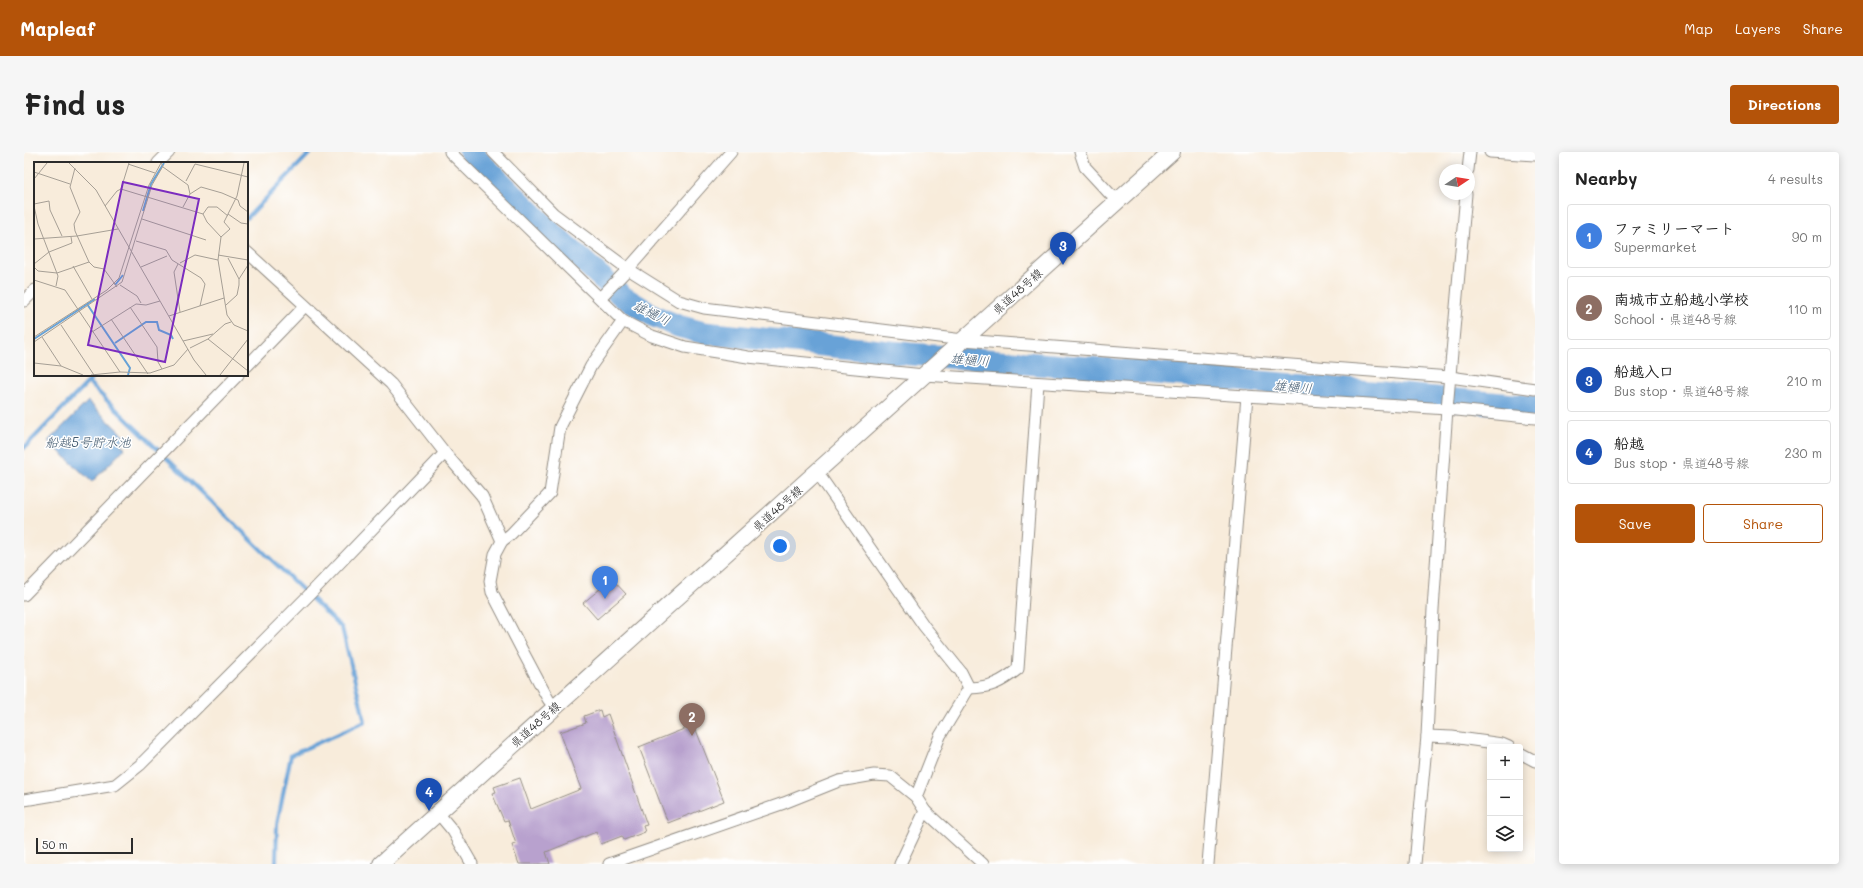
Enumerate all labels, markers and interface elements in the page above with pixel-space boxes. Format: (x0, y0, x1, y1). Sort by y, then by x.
text: Mapleaf (20, 16, 95, 41)
text: Map (1684, 19, 1713, 38)
text: Layers (1735, 19, 1781, 38)
text: Share (1803, 19, 1843, 38)
button: Directions (1730, 85, 1839, 124)
text: Find us (24, 86, 125, 122)
inset map (34, 162, 248, 376)
north arrow (1439, 164, 1475, 200)
text: Nearby (1575, 167, 1637, 189)
text: 4 results (1768, 170, 1823, 187)
text: ファミリーマート (1614, 218, 1735, 238)
text: 1 (1586, 228, 1592, 245)
text: 90 m (1792, 228, 1822, 245)
pin: 3 (1050, 232, 1076, 265)
text: Supermarket (1614, 238, 1697, 255)
street label: 県道48号線 (988, 264, 1046, 318)
text: 南城市立船越小学校 (1614, 289, 1749, 309)
water label: 雄樋川 (631, 296, 673, 328)
text: 2 (1585, 300, 1593, 317)
text: 110 m (1788, 300, 1822, 317)
text: School · 県道48号線 (1614, 310, 1736, 327)
water label: 雄樋川 (950, 349, 990, 369)
text: 船越入口 (1614, 361, 1674, 381)
text: 3 (1585, 372, 1593, 389)
text: 210 m (1786, 372, 1822, 389)
water label: 雄樋川 (1273, 376, 1313, 396)
text: Bus stop · 県道48号線 (1614, 382, 1749, 399)
water label: 船越5号貯水池 (45, 433, 132, 450)
text: 船越 (1614, 433, 1644, 453)
text: 4 (1585, 444, 1593, 461)
text: 230 m (1785, 444, 1822, 461)
text: Bus stop · 県道48号線 (1614, 454, 1749, 471)
street label: 県道48号線 (748, 481, 806, 535)
button: Save (1575, 504, 1695, 543)
button: Share (1703, 504, 1823, 543)
your location (770, 536, 790, 556)
pin: 1 (592, 566, 618, 599)
street label: 県道48号線 (506, 697, 564, 751)
pin: 2 (679, 703, 705, 736)
map controls (1487, 744, 1523, 852)
button: + (1487, 744, 1523, 780)
pin: 4 (416, 778, 442, 811)
button: − (1487, 780, 1523, 816)
button: layers (1487, 816, 1523, 852)
scale bar (36, 836, 133, 855)
text: 50 m (42, 837, 68, 852)

